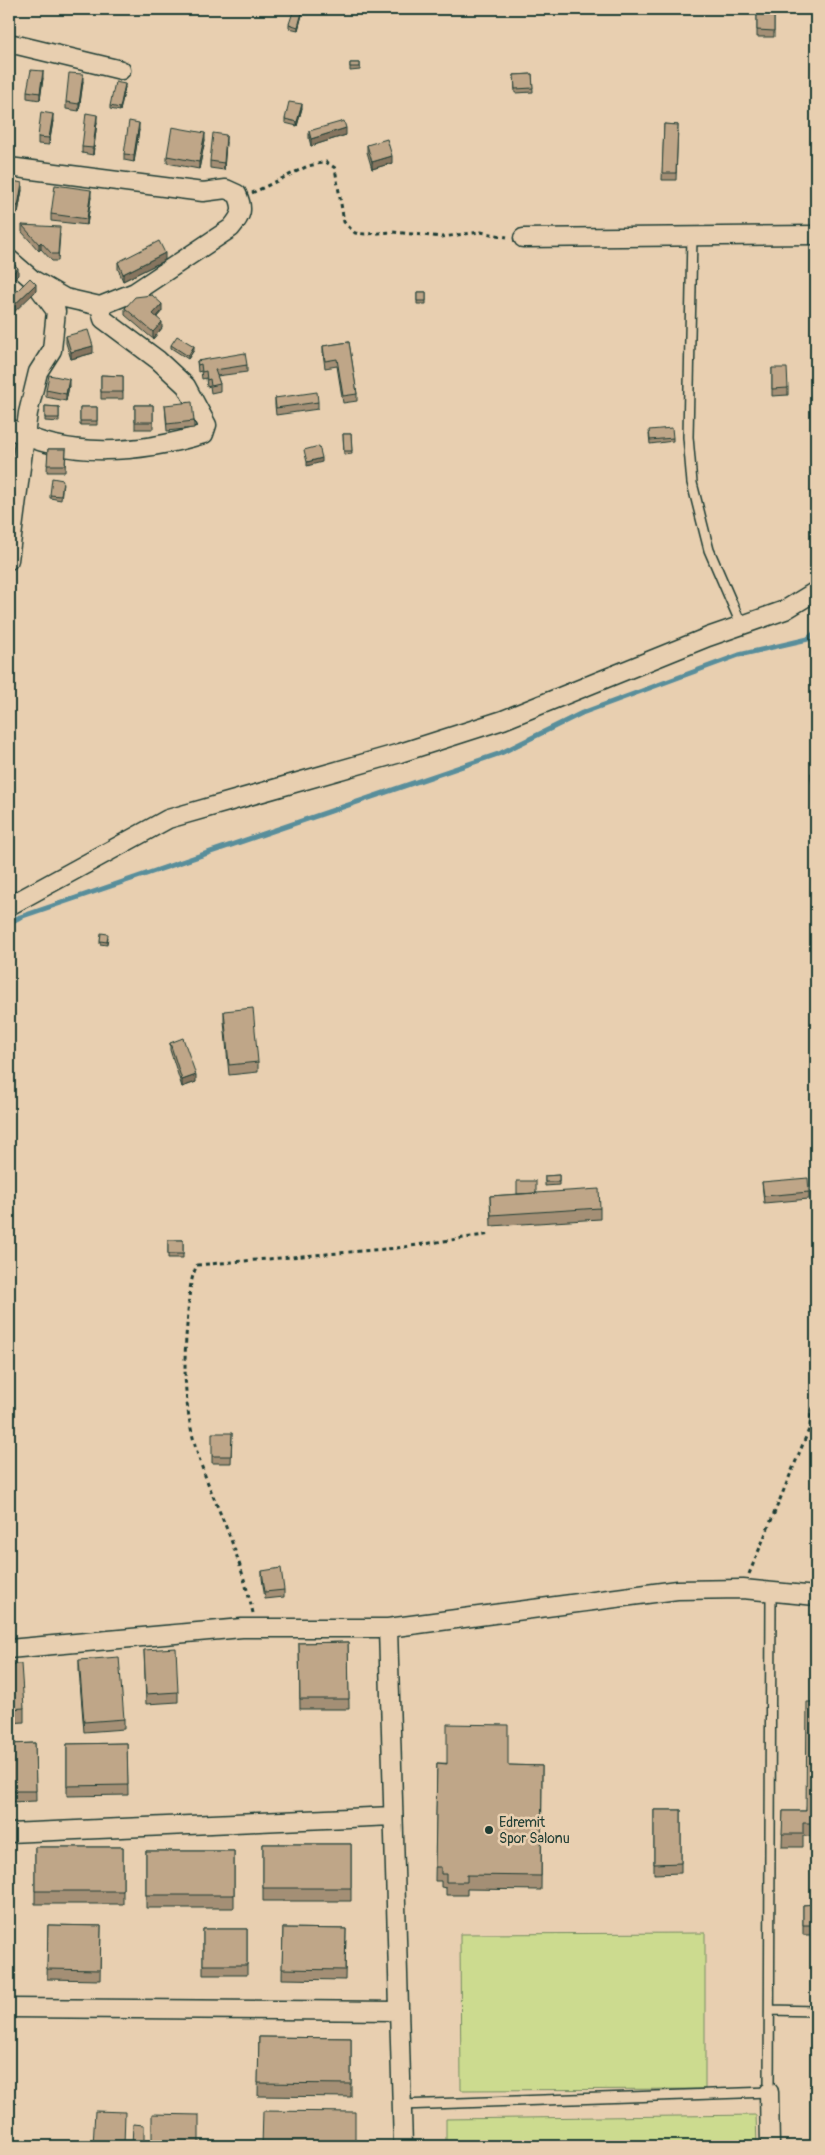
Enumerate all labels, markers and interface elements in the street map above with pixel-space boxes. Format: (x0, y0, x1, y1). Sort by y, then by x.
place label: Edremit Spor Salonu (499, 1814, 570, 1847)
marker: Edremit Spor Salonu (483, 1824, 495, 1836)

